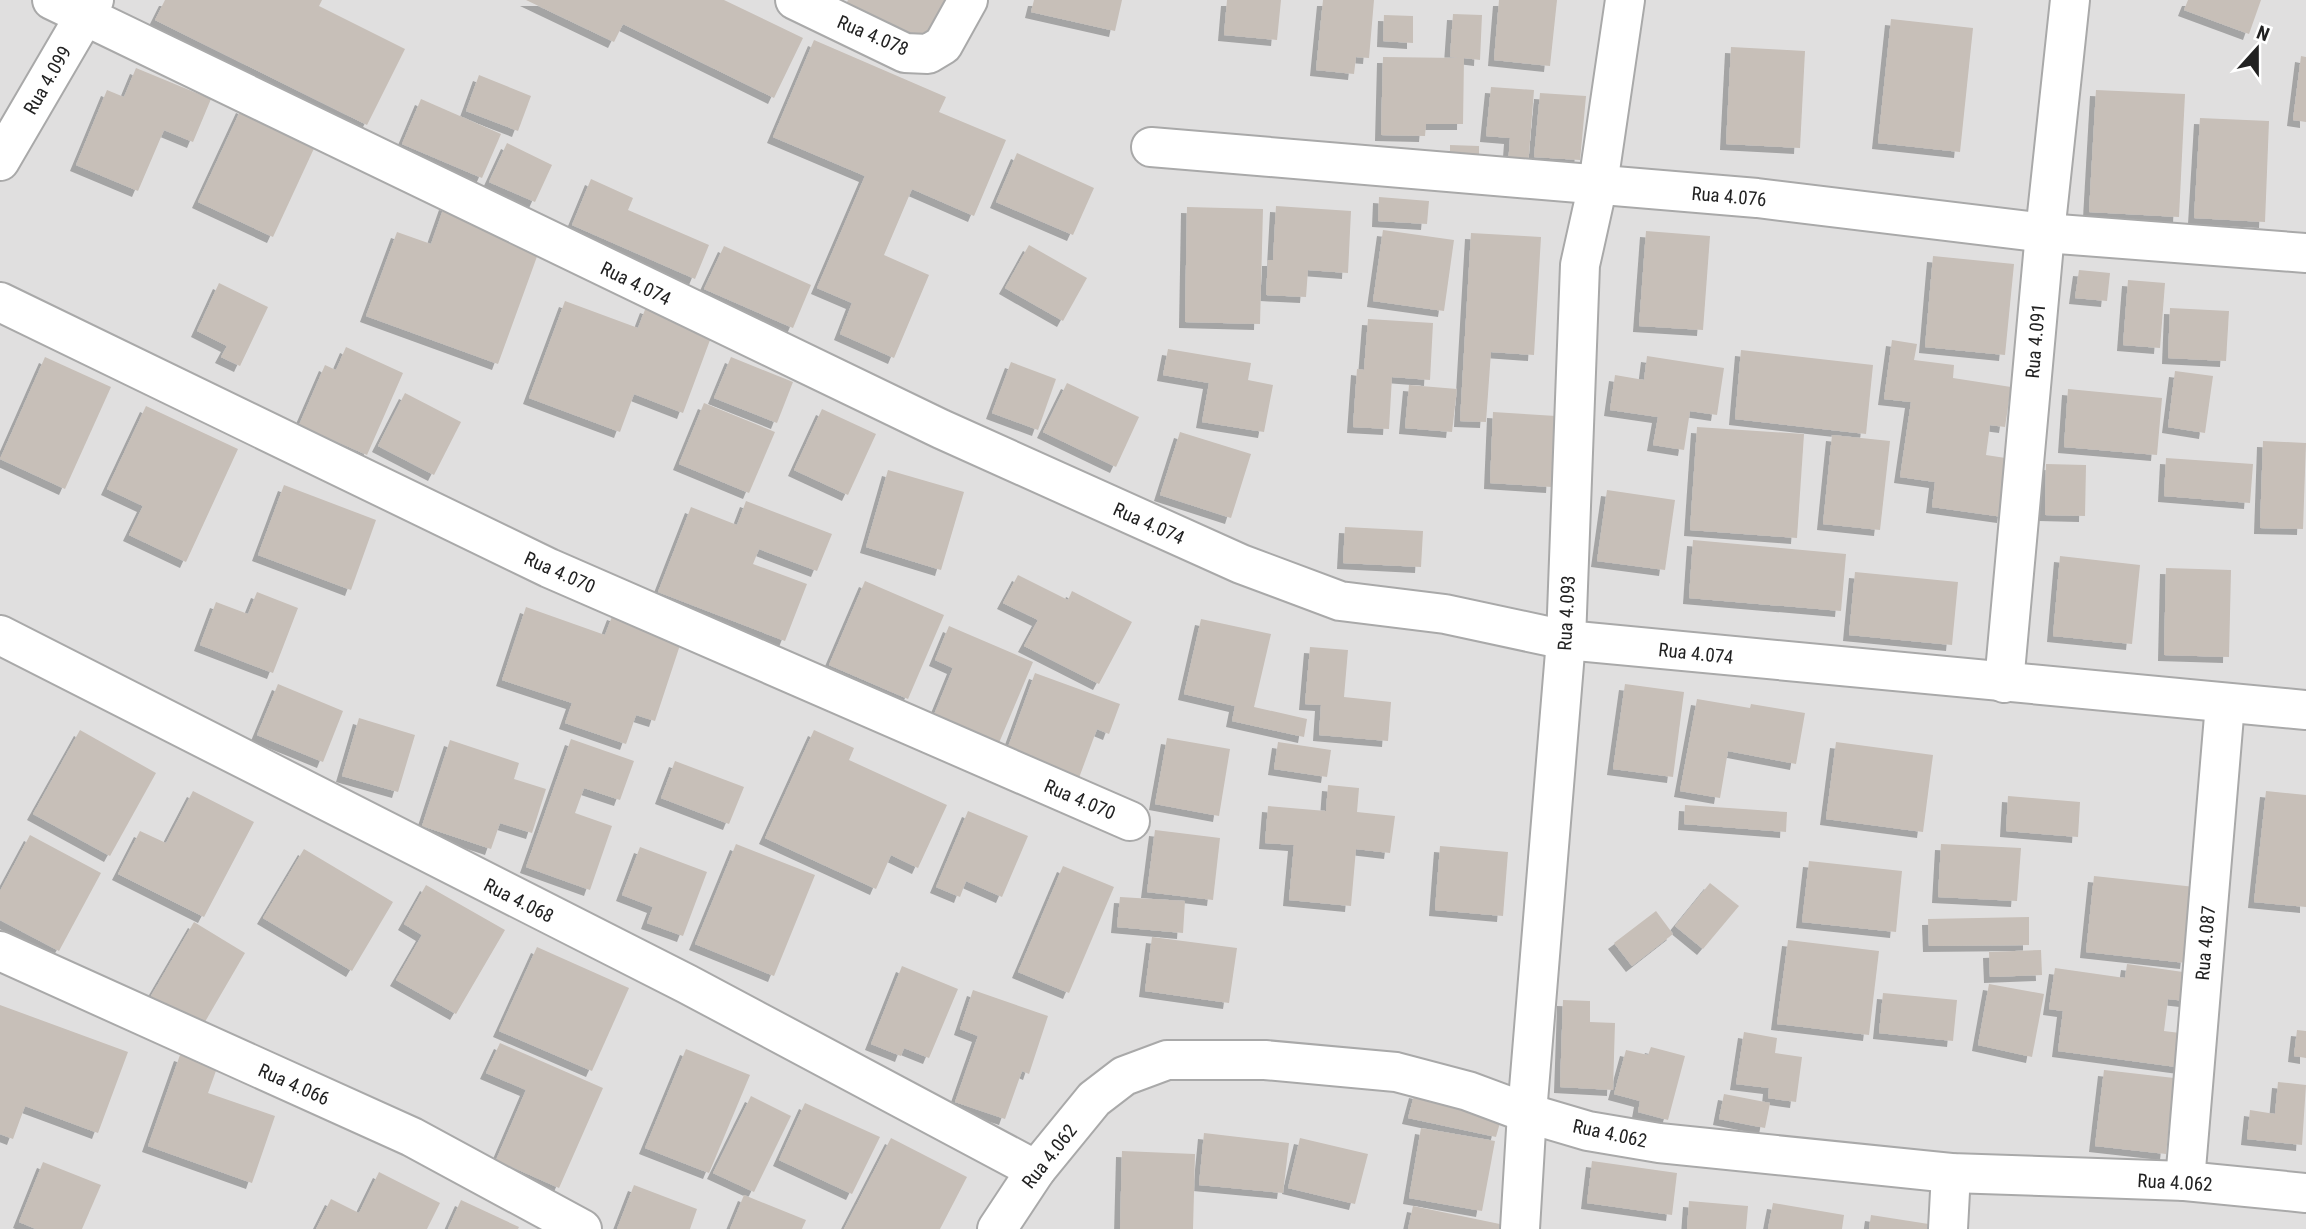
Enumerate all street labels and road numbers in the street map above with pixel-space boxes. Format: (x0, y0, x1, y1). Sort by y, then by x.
street label: Rua 4.078 (834, 10, 912, 61)
street label: Rua 4.099 (19, 42, 76, 119)
street label: Rua 4.076 (1690, 182, 1767, 211)
street label: Rua 4.074 (597, 257, 675, 310)
street label: Rua 4.091 (2021, 303, 2050, 380)
street label: Rua 4.074 (1110, 498, 1188, 549)
street label: Rua 4.070 (521, 547, 599, 598)
street label: Rua 4.093 (1553, 575, 1580, 651)
street label: Rua 4.074 (1657, 638, 1735, 669)
street label: Rua 4.070 (1041, 774, 1119, 825)
street label: Rua 4.068 (480, 873, 558, 928)
street label: Rua 4.087 (2191, 905, 2220, 982)
street label: Rua 4.066 (255, 1059, 333, 1110)
street label: Rua 4.062 (1571, 1114, 1649, 1153)
street label: Rua 4.062 (1017, 1120, 1082, 1193)
street label: Rua 4.062 (2137, 1169, 2213, 1196)

